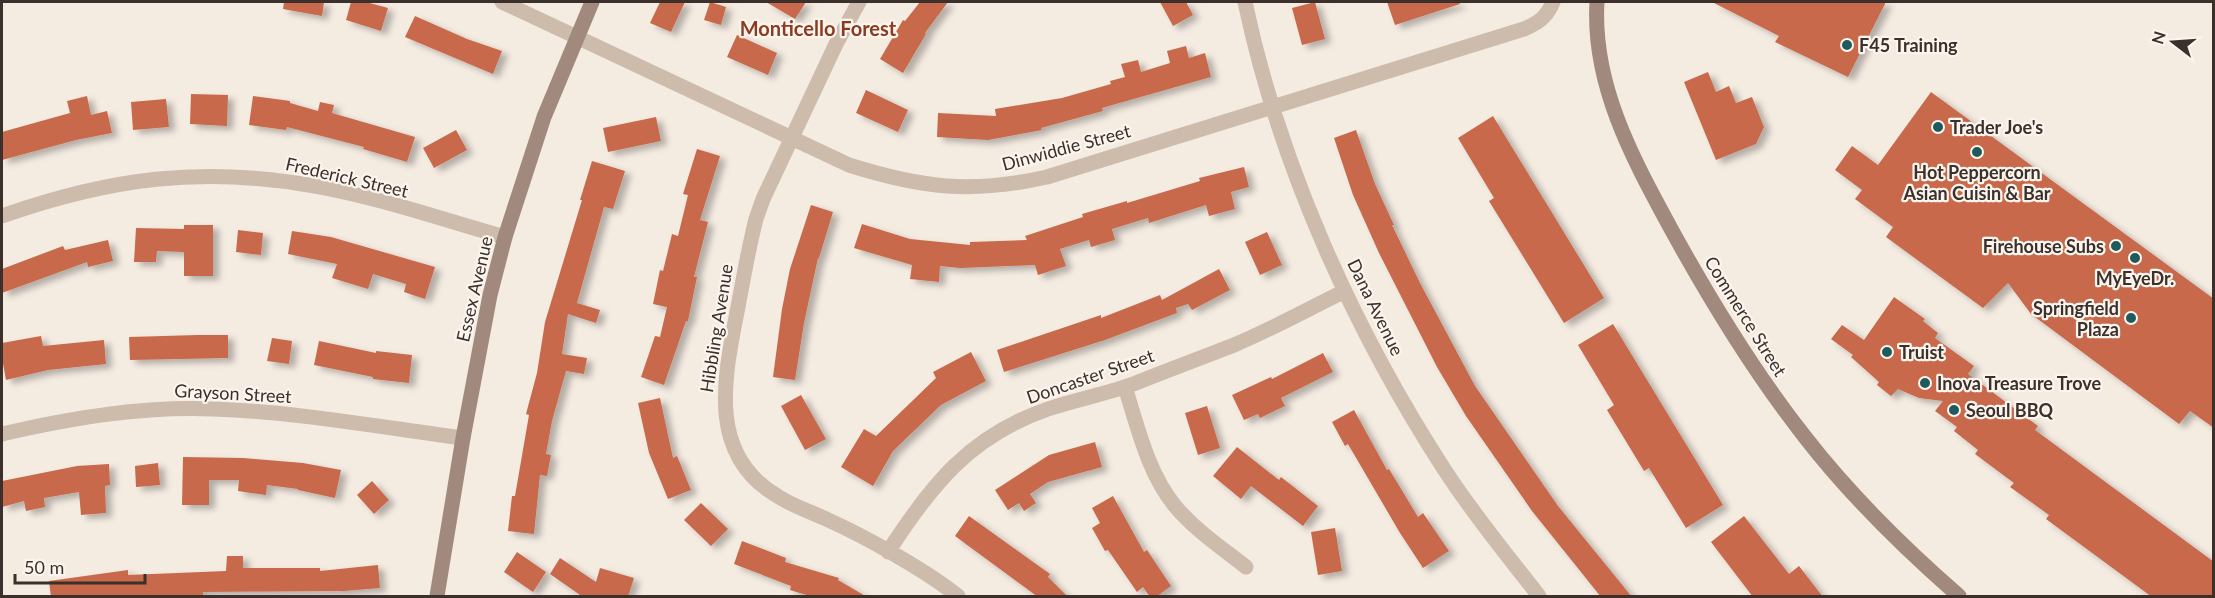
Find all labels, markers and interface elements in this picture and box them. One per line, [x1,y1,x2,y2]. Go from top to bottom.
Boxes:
north arrow [2143,12,2203,72]
district label: Monticello Forest [740,16,897,40]
text: N [2147,29,2169,46]
place label: F45 Training [1859,34,1958,56]
marker: F45 Training [1840,38,1854,52]
place label: Trader Joe's [1950,116,2043,138]
street label: Dinwiddie Street [999,119,1133,175]
marker: Trader Joe's [1931,120,1945,134]
marker: Hot Peppercorn Asian Cuisin & Bar [1970,145,1984,159]
street label: Frederick Street [283,152,411,202]
place label: Hot Peppercorn Asian Cuisin & Bar [1902,161,2051,204]
street label: Essex Avenue [451,234,497,344]
place label: Firehouse Subs [1983,235,2104,257]
marker: Firehouse Subs [2109,239,2123,253]
marker: MyEyeDr. [2128,251,2142,265]
street label: Commerce Street [1700,252,1792,381]
street label: Dana Avenue [1343,255,1409,359]
street label: Hibbling Avenue [695,262,737,394]
place label: MyEyeDr. [2096,267,2174,289]
place label: Springfield Plaza [2033,297,2119,340]
marker: Springfield Plaza [2124,311,2138,325]
place label: Truist [1899,341,1944,363]
street label: Doncaster Street [1023,344,1157,408]
marker: Truist [1880,345,1894,359]
place label: Inova Treasure Trove [1937,372,2101,394]
marker: Inova Treasure Trove [1918,376,1932,390]
street label: Grayson Street [174,379,293,407]
place label: Seoul BBQ [1966,399,2054,421]
marker: Seoul BBQ [1947,403,1961,417]
scale bar [15,547,146,585]
text: 50 m [24,556,64,578]

